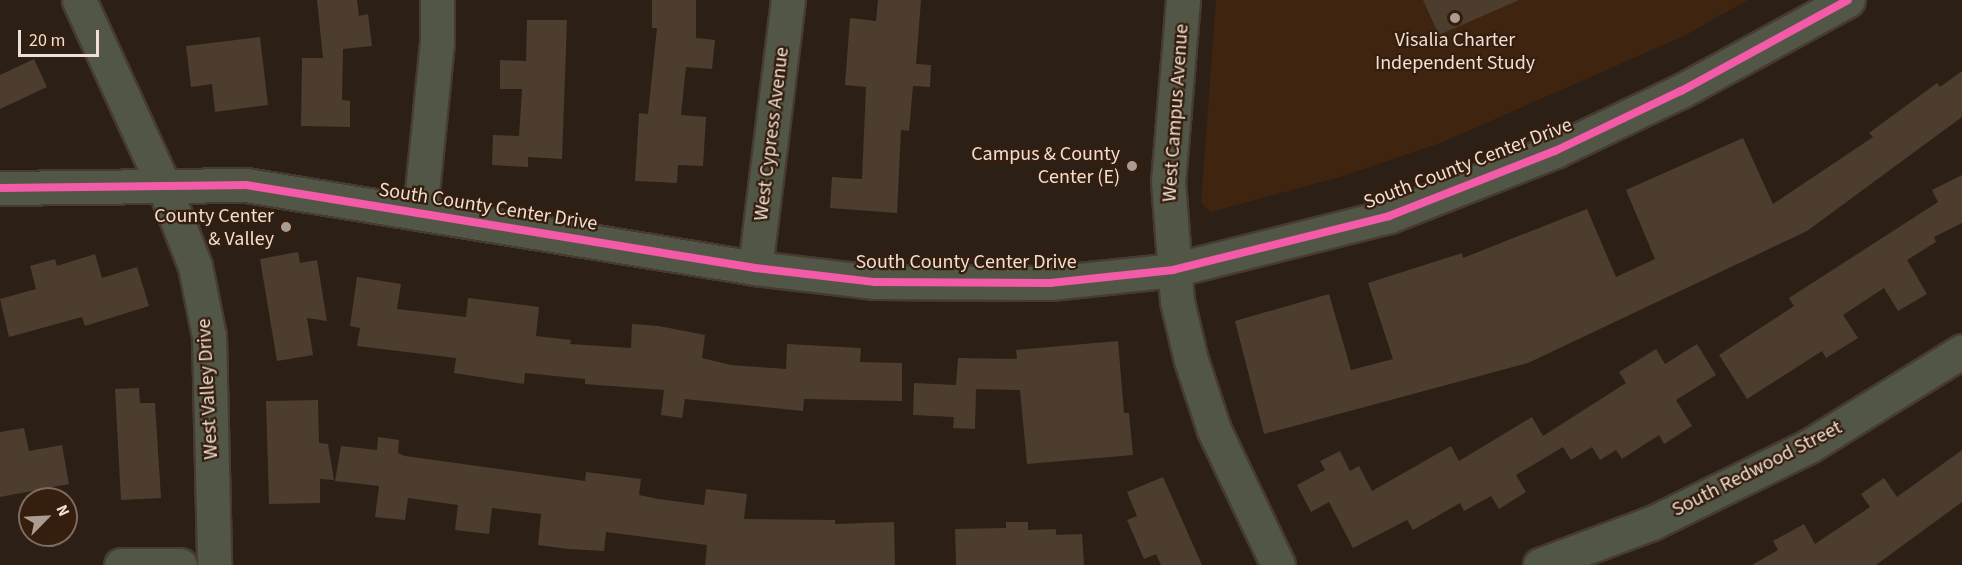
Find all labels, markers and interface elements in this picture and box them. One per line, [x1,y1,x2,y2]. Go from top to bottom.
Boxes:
marker: Visalia Charter Independent Study [1448,11,1462,25]
scale bar [21,18,102,56]
street label: West Campus Avenue [1158,23,1194,203]
text: 20 m [29,28,65,53]
place label: Visalia Charter Independent Study [1375,28,1535,75]
street label: West Cypress Avenue [749,46,795,222]
street label: South County Center Drive [1360,113,1576,215]
place label: Campus & County Center (E) [971,142,1120,189]
marker: Campus & County Center (E) [1125,159,1139,173]
street label: South County Center Drive [377,178,599,236]
place label: County Center & Valley [154,204,274,251]
marker: County Center & Valley [279,220,293,234]
street label: South County Center Drive [855,250,1077,274]
street label: West Valley Drive [192,318,224,460]
street label: South Redwood Street [1668,416,1846,522]
north arrow [18,487,78,547]
text: N [50,501,75,520]

